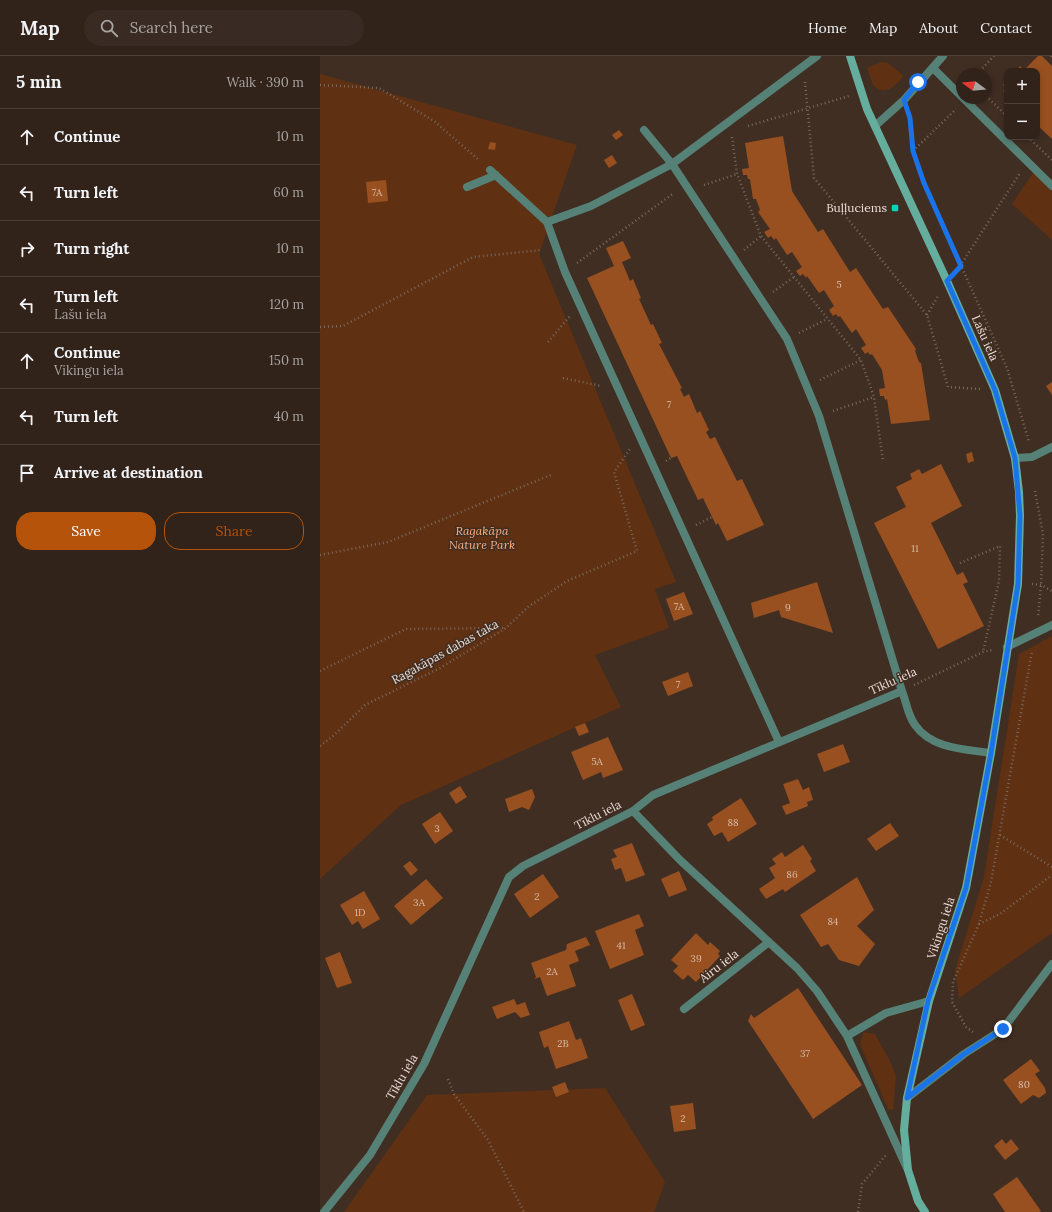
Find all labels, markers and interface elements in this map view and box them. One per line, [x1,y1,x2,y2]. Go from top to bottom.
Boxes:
search box [84,10,364,46]
text: Map [20,16,60,40]
icon: search [98,17,120,39]
text: Search here [130,18,213,37]
text: Home [808,19,847,37]
text: Map [869,19,897,37]
text: About [919,19,958,37]
text: Contact [980,19,1032,37]
north arrow [956,68,992,104]
map controls [1004,68,1040,140]
button: + [1004,68,1040,104]
text: 5 min [16,71,62,93]
route start [909,73,927,91]
text: Walk · 390 m [226,74,304,91]
button: − [1004,104,1040,140]
icon: ahead [16,126,38,148]
text: Continue [54,127,120,146]
text: 10 m [276,128,304,145]
icon: left [16,182,38,204]
text: Turn left [54,183,118,202]
text: 60 m [273,184,304,201]
house number: 7A [372,186,383,199]
place label: Buļļuciems [826,200,887,216]
marker: Buļļuciems [890,203,900,213]
icon: right [16,238,38,260]
text: Turn right [54,239,130,258]
text: 10 m [276,240,304,257]
house number: 5 [836,278,842,291]
text: Turn left [54,287,118,306]
icon: left [16,294,38,316]
text: 120 m [269,296,304,313]
text: Lašu iela [54,306,107,323]
street label: Lašu iela [969,313,1002,363]
text: Continue [54,343,120,362]
icon: ahead [16,350,38,372]
text: 150 m [269,352,304,369]
text: Vikingu iela [54,362,124,379]
house number: 7 [667,398,672,411]
icon: left [16,406,38,428]
text: Turn left [54,407,118,426]
text: 40 m [274,408,304,425]
icon: arrive [16,462,38,484]
text: Arrive at destination [54,463,203,482]
button: Save [16,512,156,550]
button: Share [164,512,304,550]
park label: Ragakāpa Nature Park [449,523,515,552]
house number: 11 [911,542,919,555]
house number: 7A [674,600,685,613]
house number: 9 [785,601,791,614]
street label: Ragakāpas dabas taka [389,616,501,687]
street label: Tīklu iela [867,663,919,698]
house number: 7 [676,678,681,691]
house number: 5A [591,755,604,768]
street label: Tīklu iela [572,796,624,833]
house number: 88 [727,816,739,829]
house number: 3 [434,822,440,835]
house number: 86 [786,868,798,881]
house number: 2 [534,890,540,903]
street label: Vikingu iela [923,895,958,962]
house number: 3A [413,896,426,909]
house number: 1D [354,906,366,919]
house number: 84 [827,915,839,928]
house number: 41 [616,939,626,952]
street label: Airu iela [695,946,741,986]
house number: 39 [690,952,702,965]
house number: 2A [546,965,559,978]
route end [994,1020,1012,1038]
house number: 2B [557,1037,569,1050]
house number: 37 [800,1047,810,1060]
street label: Tīklu iela [382,1051,421,1102]
house number: 80 [1018,1078,1030,1091]
house number: 2 [680,1112,686,1125]

